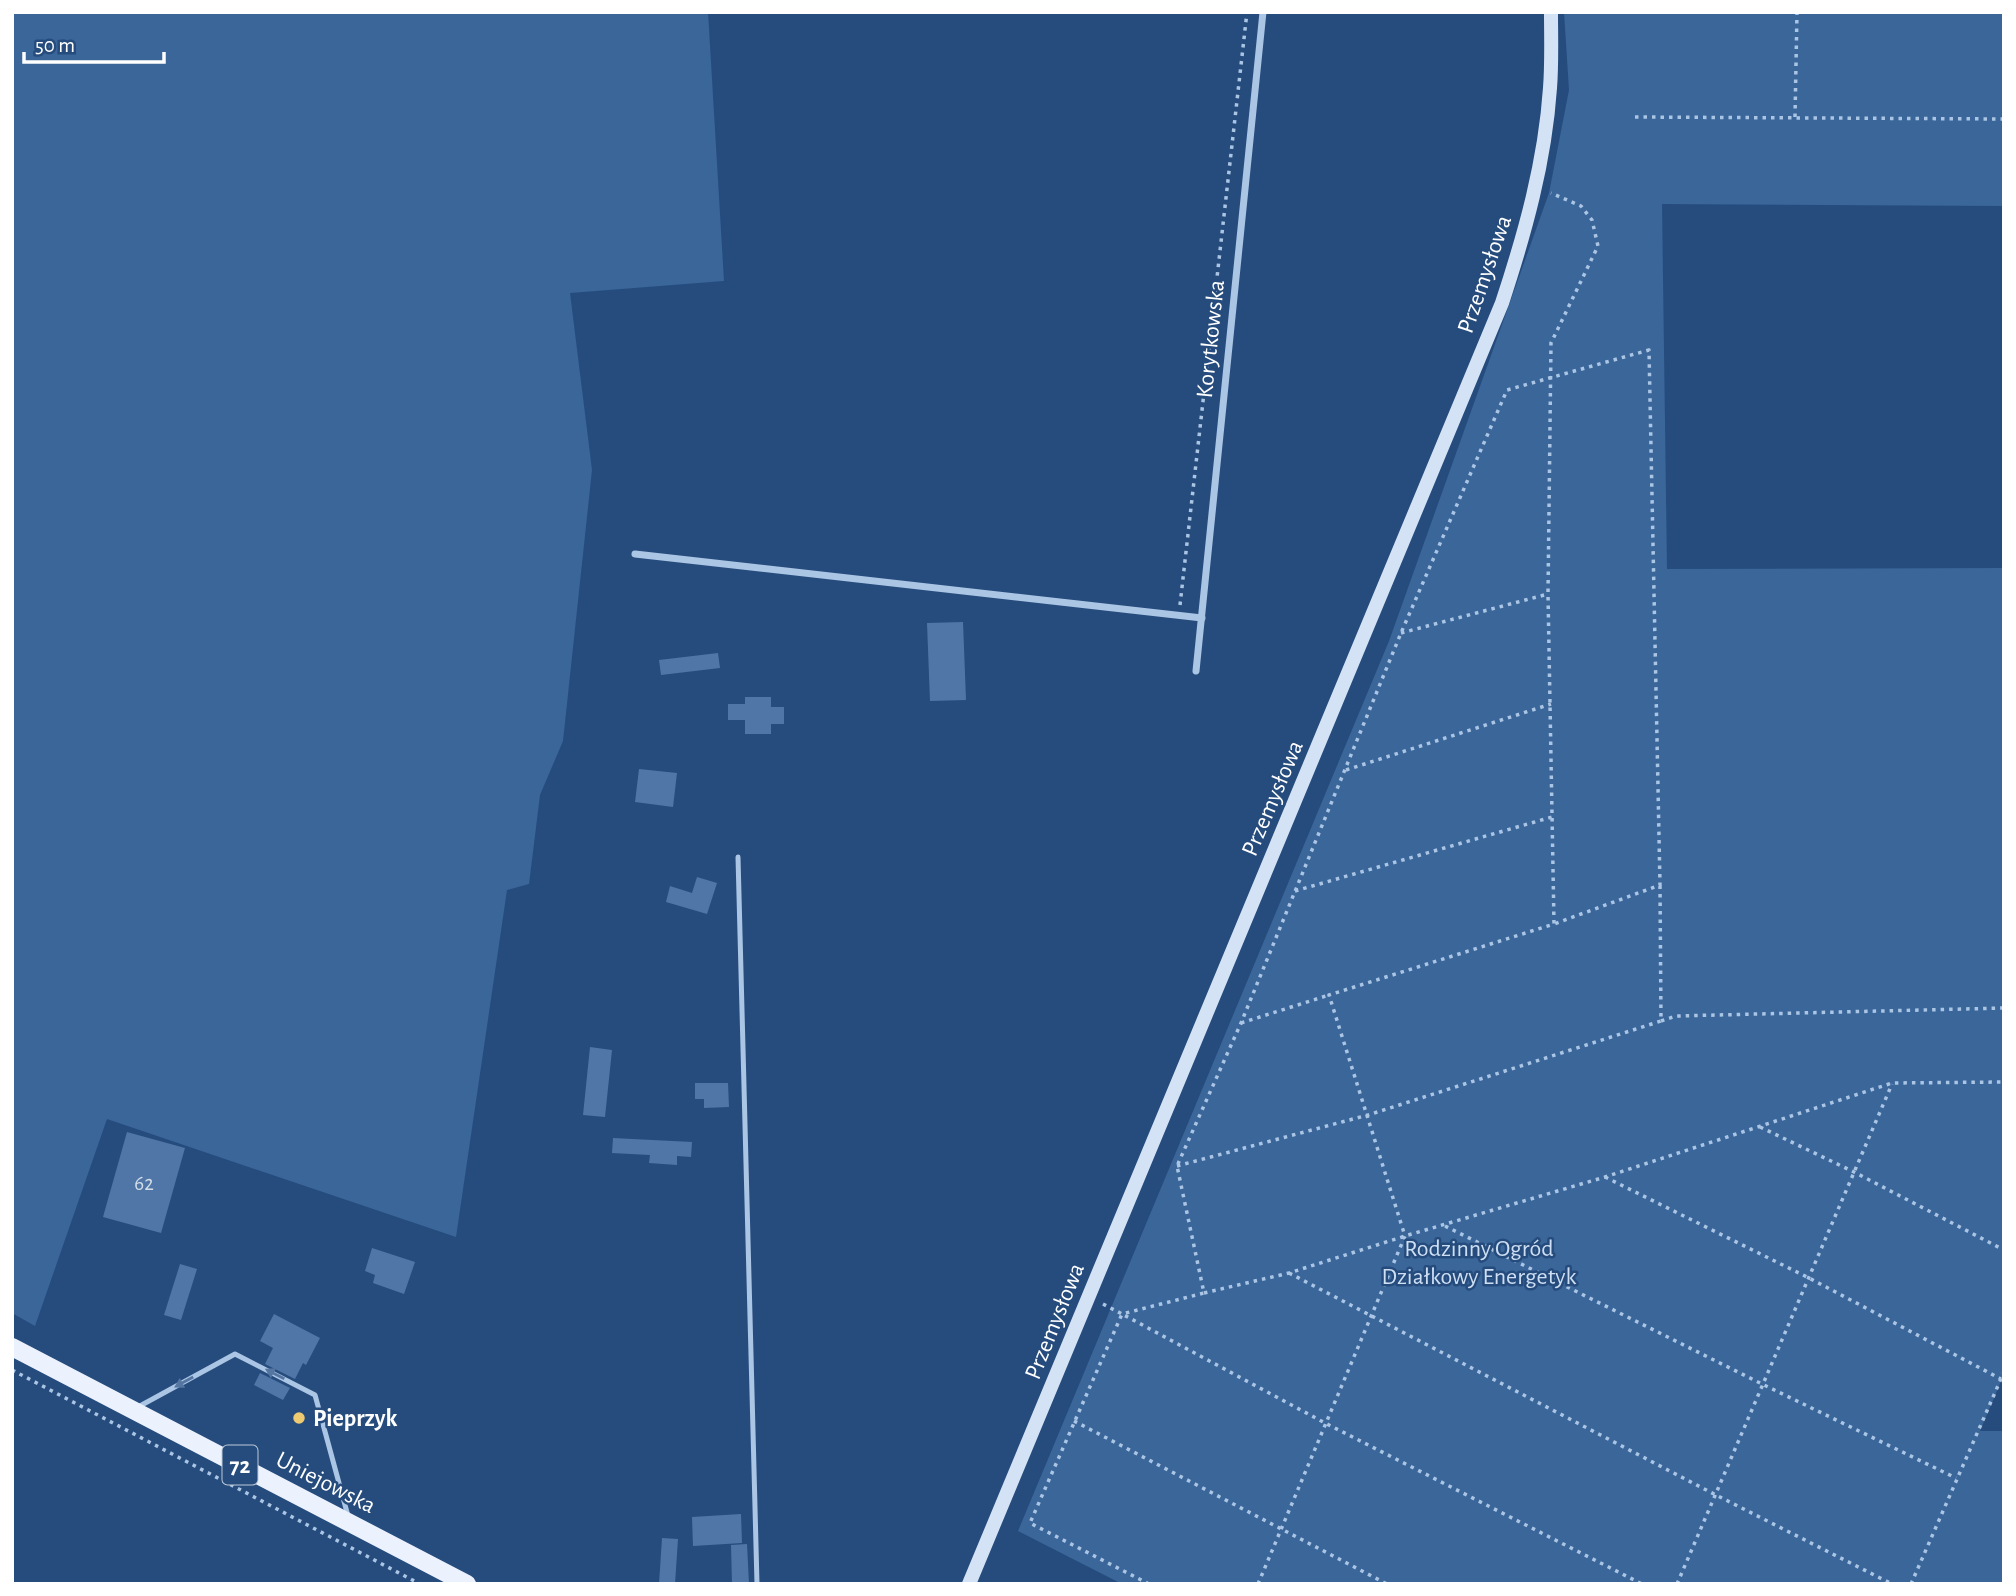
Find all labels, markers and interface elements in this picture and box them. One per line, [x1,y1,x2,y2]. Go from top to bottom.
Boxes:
scale bar [24,21,164,65]
text: 50 m [35,35,75,56]
street label: Przemysłowa [1454,212,1516,336]
street label: Korytkowska [1193,279,1229,399]
street label: Przemysłowa [1238,737,1308,860]
house number: 62 [134,1173,154,1194]
park label: Rodzinny Ogród Działkowy Energetyk [1381,1237,1577,1289]
street label: Przemysłowa [1021,1260,1089,1383]
one-way arrow [265,1369,285,1380]
one-way arrow [174,1376,194,1388]
place label: Pieprzyk [313,1407,397,1431]
marker: Pieprzyk [291,1410,307,1426]
road number: 72 [222,1446,258,1484]
street label: Uniejowska [272,1448,379,1518]

